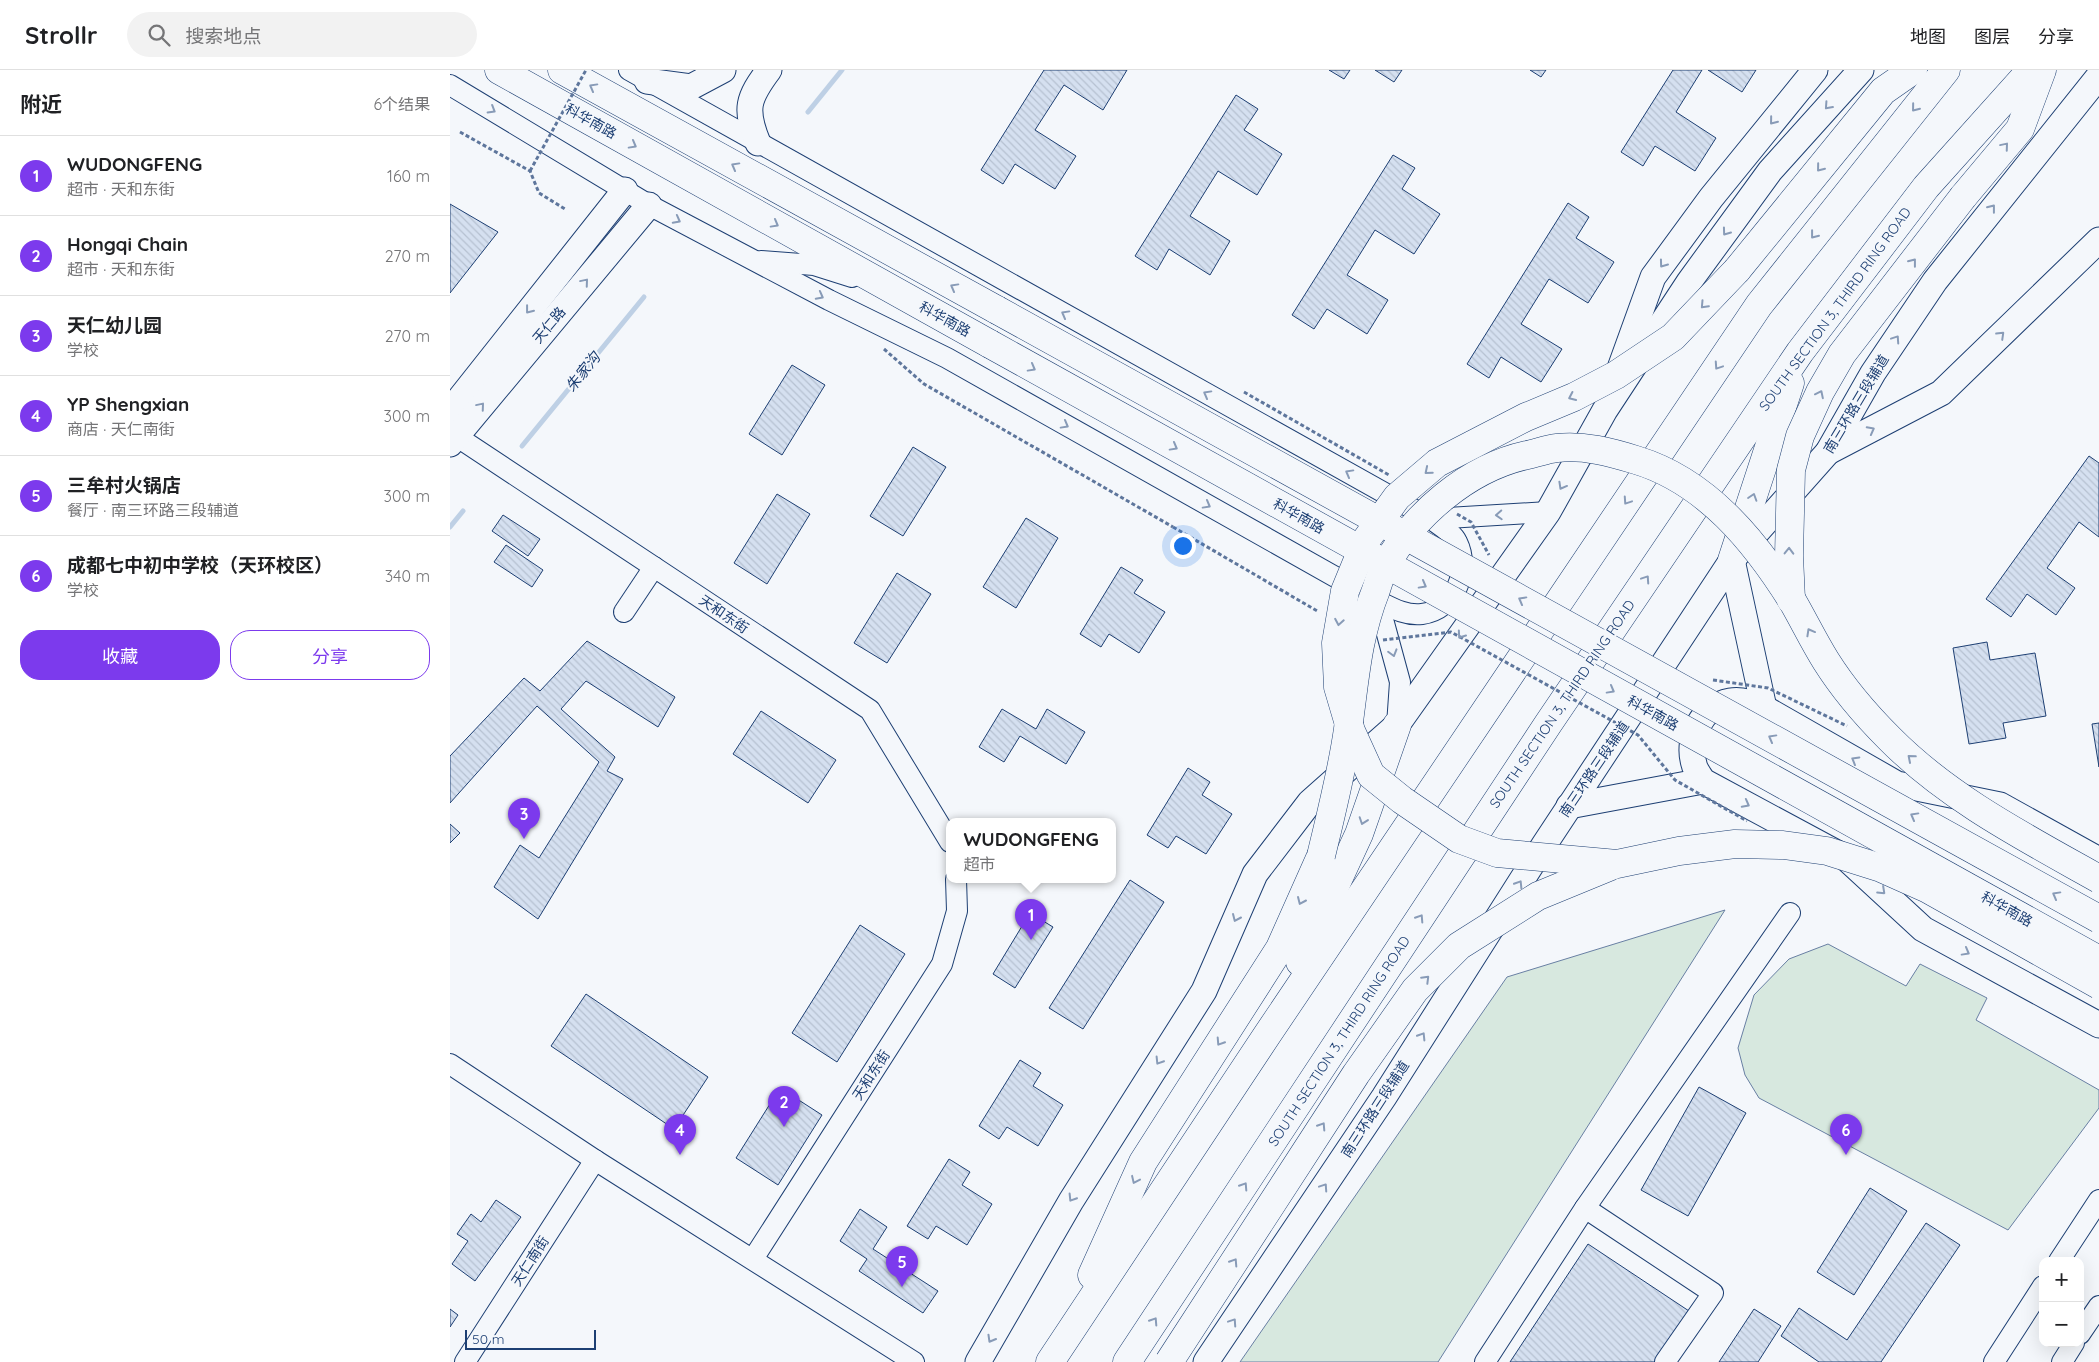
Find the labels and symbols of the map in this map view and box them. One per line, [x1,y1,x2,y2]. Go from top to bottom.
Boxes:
one-way arrow [590,84,599,94]
street label: 科华南路 [562,100,620,142]
one-way arrow [1825,101,1834,110]
one-way arrow [1912,102,1920,111]
one-way arrow [486,104,495,114]
one-way arrow [1769,116,1778,125]
one-way arrow [628,139,637,149]
one-way arrow [2000,143,2009,152]
one-way arrow [732,163,741,173]
one-way arrow [1816,163,1825,172]
street label: SOUTH SECTION 3, THIRD RING ROAD [1755,204,1915,414]
one-way arrow [1986,205,1994,214]
one-way arrow [671,214,680,224]
one-way arrow [770,218,779,228]
one-way arrow [1723,226,1731,235]
one-way arrow [1811,229,1820,239]
one-way arrow [1660,258,1669,268]
one-way arrow [1907,258,1916,268]
one-way arrow [580,278,589,287]
one-way arrow [951,283,960,293]
one-way arrow [815,290,824,300]
street label: 科华南路 [916,298,974,340]
one-way arrow [1701,299,1710,308]
street label: 天仁路 [529,303,569,347]
one-way arrow [527,304,535,313]
one-way arrow [1062,310,1071,320]
one-way arrow [1996,332,2005,341]
one-way arrow [1890,335,1899,345]
water label: 朱家沟 [561,347,605,395]
street label: 南三环路三段辅道 [1819,351,1893,457]
one-way arrow [1715,360,1724,370]
one-way arrow [1027,362,1036,372]
one-way arrow [1203,390,1212,400]
one-way arrow [1814,390,1824,399]
one-way arrow [1568,391,1577,402]
one-way arrow [476,403,485,412]
one-way arrow [1060,419,1069,429]
one-way arrow [1866,426,1875,436]
one-way arrow [1169,441,1178,451]
one-way arrow [1424,466,1433,475]
one-way arrow [1345,469,1354,479]
one-way arrow [1559,481,1569,490]
one-way arrow [1747,493,1757,502]
street label: 科华南路 [1270,495,1328,537]
one-way arrow [1624,495,1633,504]
one-way arrow [1201,498,1210,508]
one-way arrow [1495,509,1503,520]
your location [1170,533,1196,559]
one-way arrow [1784,547,1795,555]
one-way arrow [1640,576,1649,585]
one-way arrow [1418,579,1427,589]
street label: 天和东街 [696,591,752,637]
street label: SOUTH SECTION 3, THIRD RING ROAD [1485,596,1639,812]
one-way arrow [1519,597,1528,607]
one-way arrow [1335,618,1345,627]
one-way arrow [1458,629,1467,639]
one-way arrow [1806,629,1816,638]
one-way arrow [1387,648,1397,656]
one-way arrow [1606,683,1615,693]
street label: 科华南路 [1624,692,1682,734]
street label: 南三环路三段辅道 [1555,718,1633,820]
one-way arrow [1768,734,1777,744]
one-way arrow [1908,754,1917,763]
one-way arrow [1851,756,1860,766]
pin: 3 [508,798,540,839]
one-way arrow [1740,798,1749,808]
one-way arrow [1910,813,1919,823]
one-way arrow [1359,816,1369,825]
one-way arrow [1512,880,1522,889]
one-way arrow [1876,885,1885,894]
street label: 科华南路 [1978,888,2036,930]
one-way arrow [2053,891,2062,901]
one-way arrow [1297,896,1307,905]
pin: 1 [1015,899,1047,940]
one-way arrow [1231,913,1242,922]
one-way arrow [1413,915,1423,924]
street label: SOUTH SECTION 3, THIRD RING ROAD [1264,932,1414,1150]
one-way arrow [1961,946,1970,956]
one-way arrow [1420,976,1429,985]
one-way arrow [1416,1032,1426,1041]
one-way arrow [1217,1036,1227,1045]
street label: 天和东街 [848,1047,894,1103]
one-way arrow [1156,1056,1166,1065]
street label: 南三环路三段辅道 [1337,1057,1413,1161]
pin: 2 [768,1086,800,1127]
pin: 4 [664,1114,696,1155]
pin: 6 [1830,1114,1862,1155]
one-way arrow [1316,1122,1325,1132]
one-way arrow [1131,1175,1141,1184]
one-way arrow [1237,1182,1247,1191]
one-way arrow [1318,1183,1327,1192]
one-way arrow [1069,1193,1079,1202]
street label: 天仁南街 [507,1233,553,1289]
pin: 5 [886,1246,918,1287]
one-way arrow [1227,1259,1237,1268]
one-way arrow [1148,1318,1157,1327]
one-way arrow [1227,1318,1236,1327]
scale bar [465,1327,596,1350]
one-way arrow [988,1334,998,1343]

